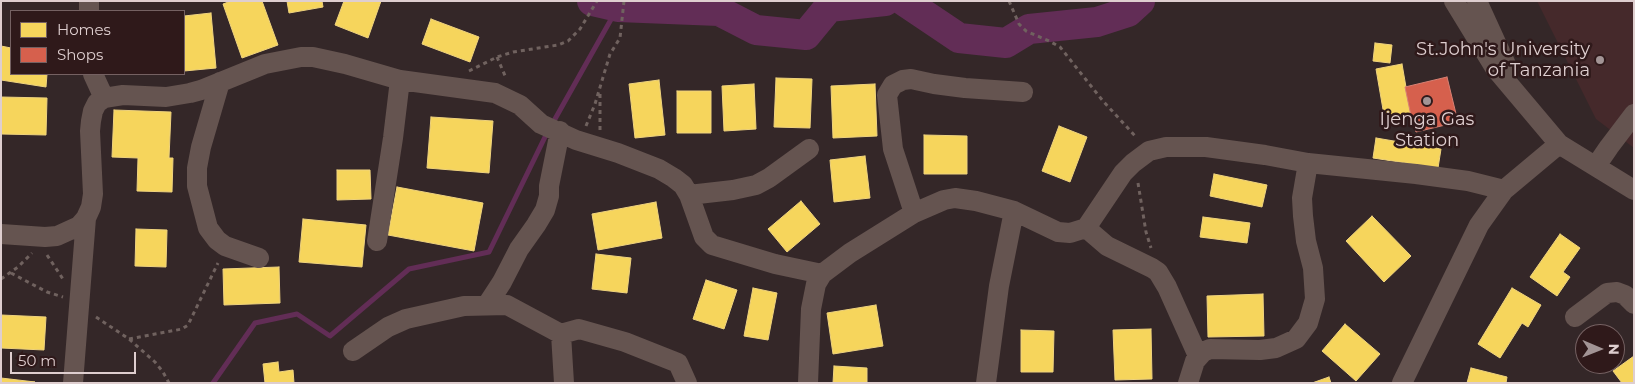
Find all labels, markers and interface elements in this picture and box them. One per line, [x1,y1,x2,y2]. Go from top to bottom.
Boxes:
legend [10,10,185,75]
text: Homes [57,20,111,39]
place label: St.John's University of Tanzania [1416,39,1590,82]
text: Shops [57,45,103,64]
marker: St.John's University of Tanzania [1594,54,1606,66]
marker: Ijenga Gas Station [1421,95,1433,107]
place label: Ijenga Gas Station [1380,109,1474,152]
north arrow [1575,324,1625,374]
scale bar [12,342,139,374]
text: N [1605,343,1623,355]
text: 50 m [18,351,56,370]

